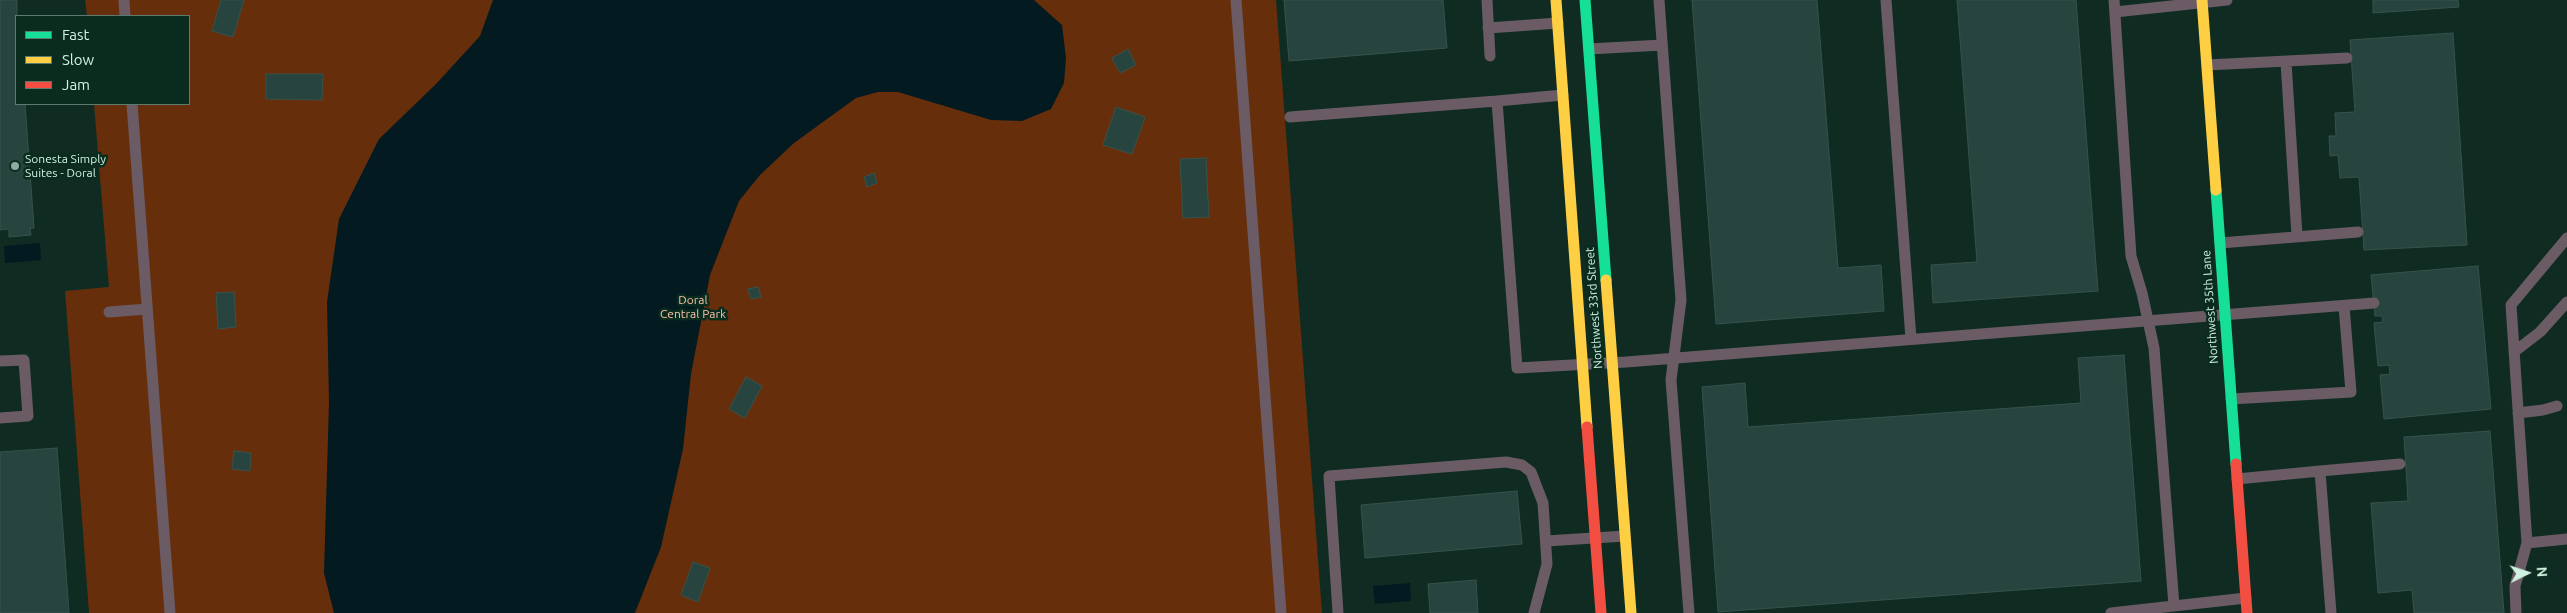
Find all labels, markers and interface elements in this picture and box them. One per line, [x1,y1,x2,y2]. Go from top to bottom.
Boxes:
legend [15,15,190,105]
text: Fast [62,26,89,43]
text: Slow [62,51,94,68]
text: Jam [62,76,90,93]
place label: Sonesta Simply Suites - Doral [25,152,106,180]
marker: Sonesta Simply Suites - Doral [9,160,21,172]
street label: Northwest 33rd Street [1583,247,1605,369]
street label: Northwest 35th Lane [2199,250,2221,364]
park label: Doral Central Park [660,293,726,321]
north arrow [2502,548,2552,598]
text: N [2534,566,2550,578]

